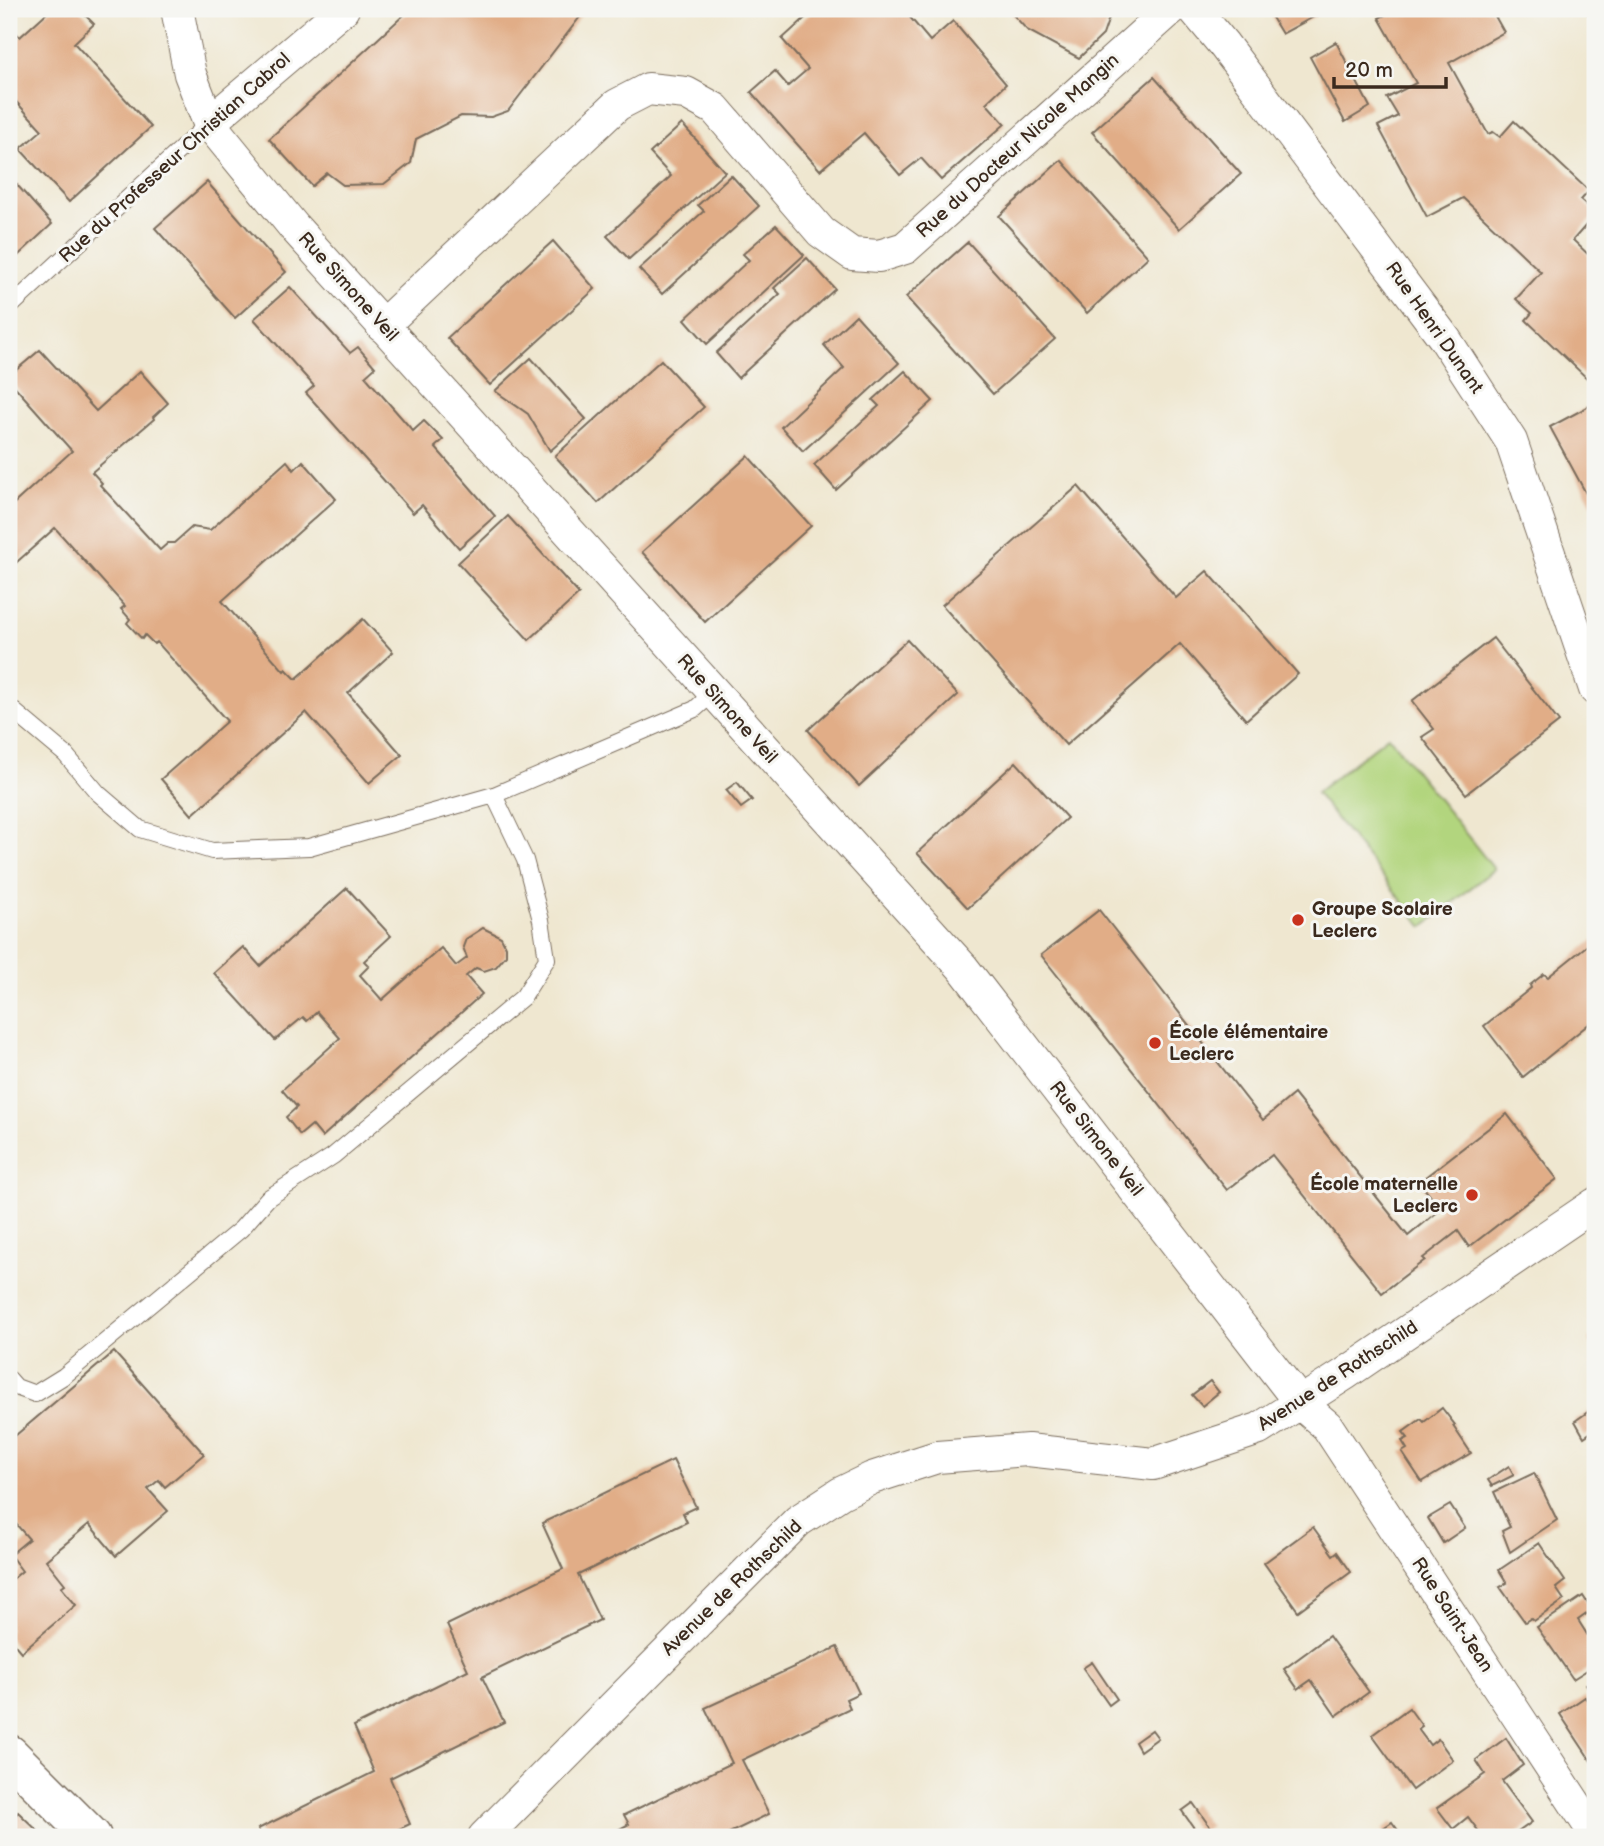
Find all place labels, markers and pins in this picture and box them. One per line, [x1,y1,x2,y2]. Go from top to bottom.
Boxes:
place label: Groupe Scolaire Leclerc [1312,898,1453,943]
marker: Groupe Scolaire Leclerc [1290,912,1306,928]
place label: École élémentaire Leclerc [1169,1020,1328,1066]
marker: École élémentaire Leclerc [1147,1035,1163,1051]
place label: École maternelle Leclerc [1310,1172,1458,1218]
marker: École maternelle Leclerc [1464,1187,1480,1203]

